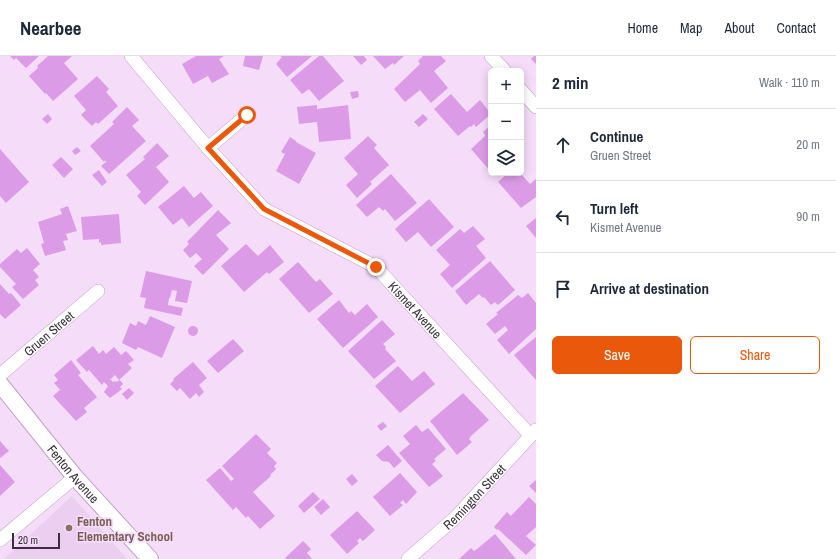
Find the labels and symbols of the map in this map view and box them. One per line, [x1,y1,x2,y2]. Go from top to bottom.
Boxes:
route start [238,106,256,124]
route end [367,258,385,276]
street label: Kismet Avenue [385,278,446,342]
street label: Gruen Street [20,307,77,360]
street label: Fenton Avenue [44,441,103,506]
street label: Remington Street [439,460,509,533]
place label: Fenton Elementary School [77,513,173,545]
marker: Fenton Elementary School [64,523,74,533]
scale bar [12,531,60,550]

